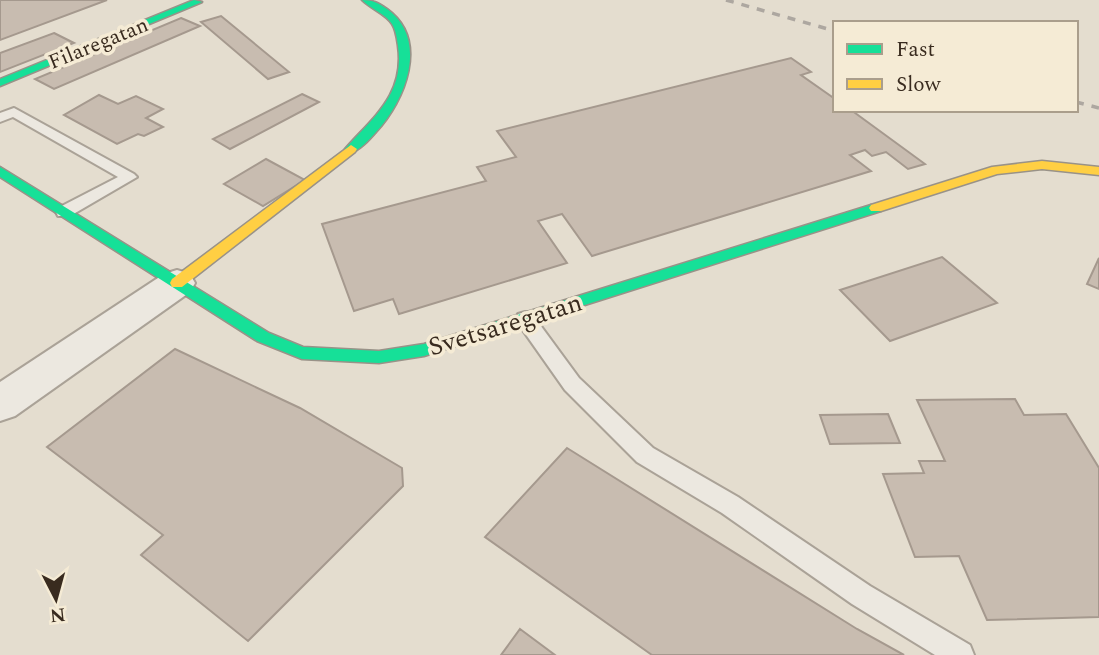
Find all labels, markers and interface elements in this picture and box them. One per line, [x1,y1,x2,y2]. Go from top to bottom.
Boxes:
street label: Filaregatan [43,9,153,79]
legend [833,21,1078,112]
text: Fast [896,34,935,66]
text: Slow [896,69,942,101]
street label: Svetsaregatan [423,283,587,367]
north arrow [21,564,91,634]
text: N [48,599,67,630]

